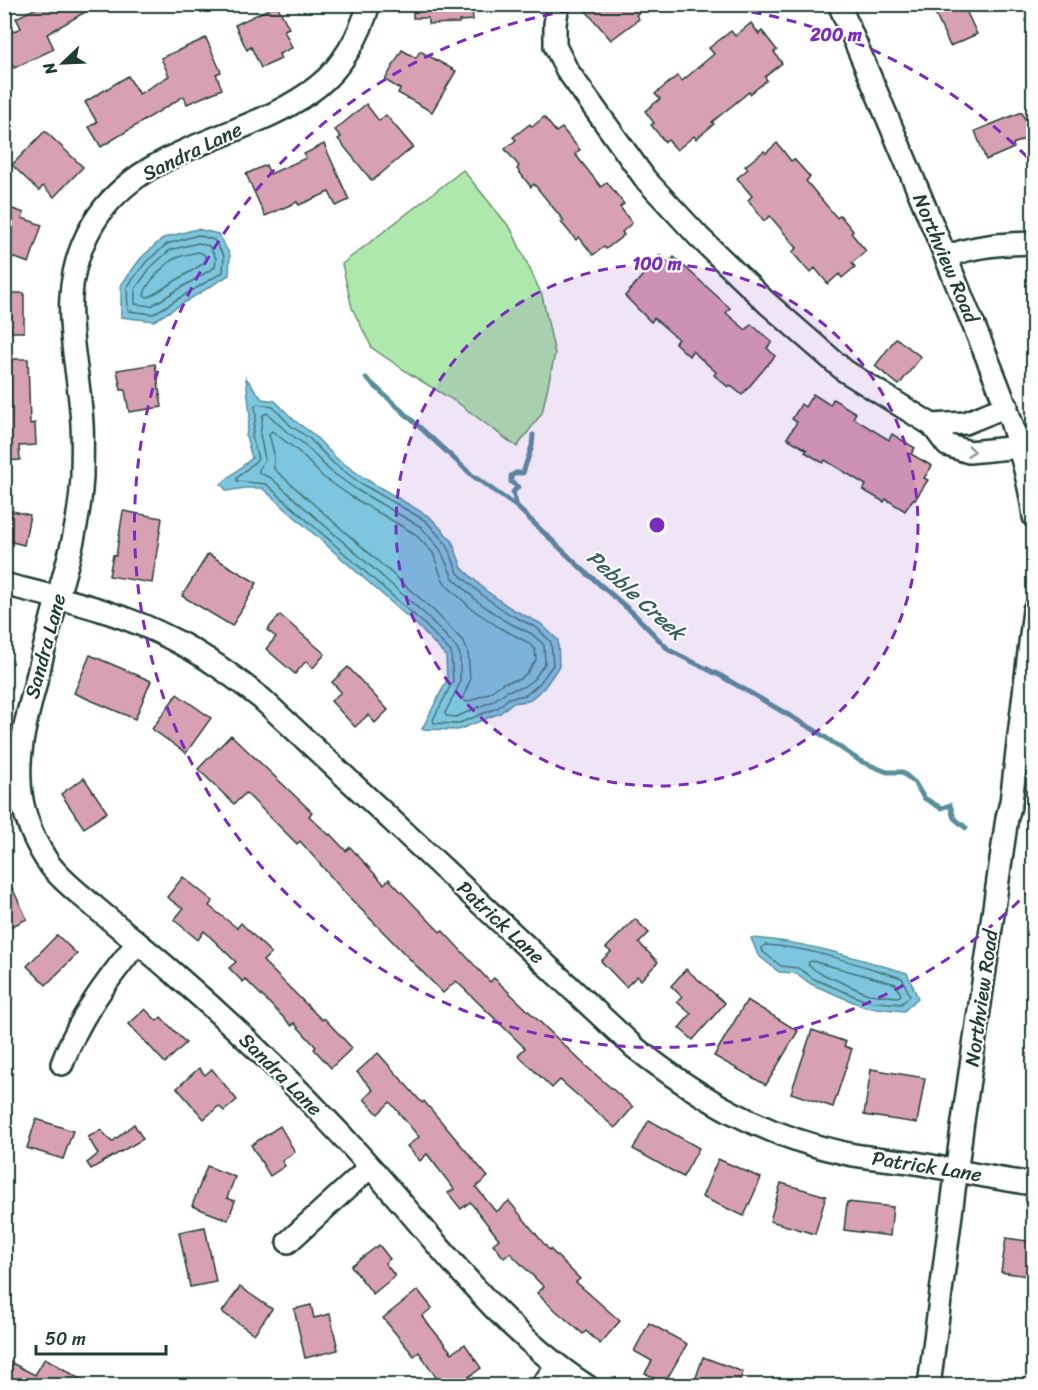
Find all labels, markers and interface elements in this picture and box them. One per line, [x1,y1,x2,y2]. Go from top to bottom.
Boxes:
text: 200 m [809,19,862,51]
north arrow [33,33,93,93]
text: N [34,57,66,80]
street label: Sandra Lane [136,112,248,191]
street label: Northview Road [903,188,989,330]
text: 100 m [633,248,682,280]
one-way arrow [966,444,975,456]
centre of rings [647,515,667,535]
water label: Pebble Creek [578,540,696,652]
street label: Sandra Lane [15,590,76,703]
street label: Patrick Lane [448,872,553,973]
street label: Northview Road [955,926,1009,1069]
street label: Sandra Lane [230,1024,331,1125]
street label: Patrick Lane [869,1141,984,1192]
scale bar [36,1318,166,1356]
text: 50 m [45,1323,86,1355]

